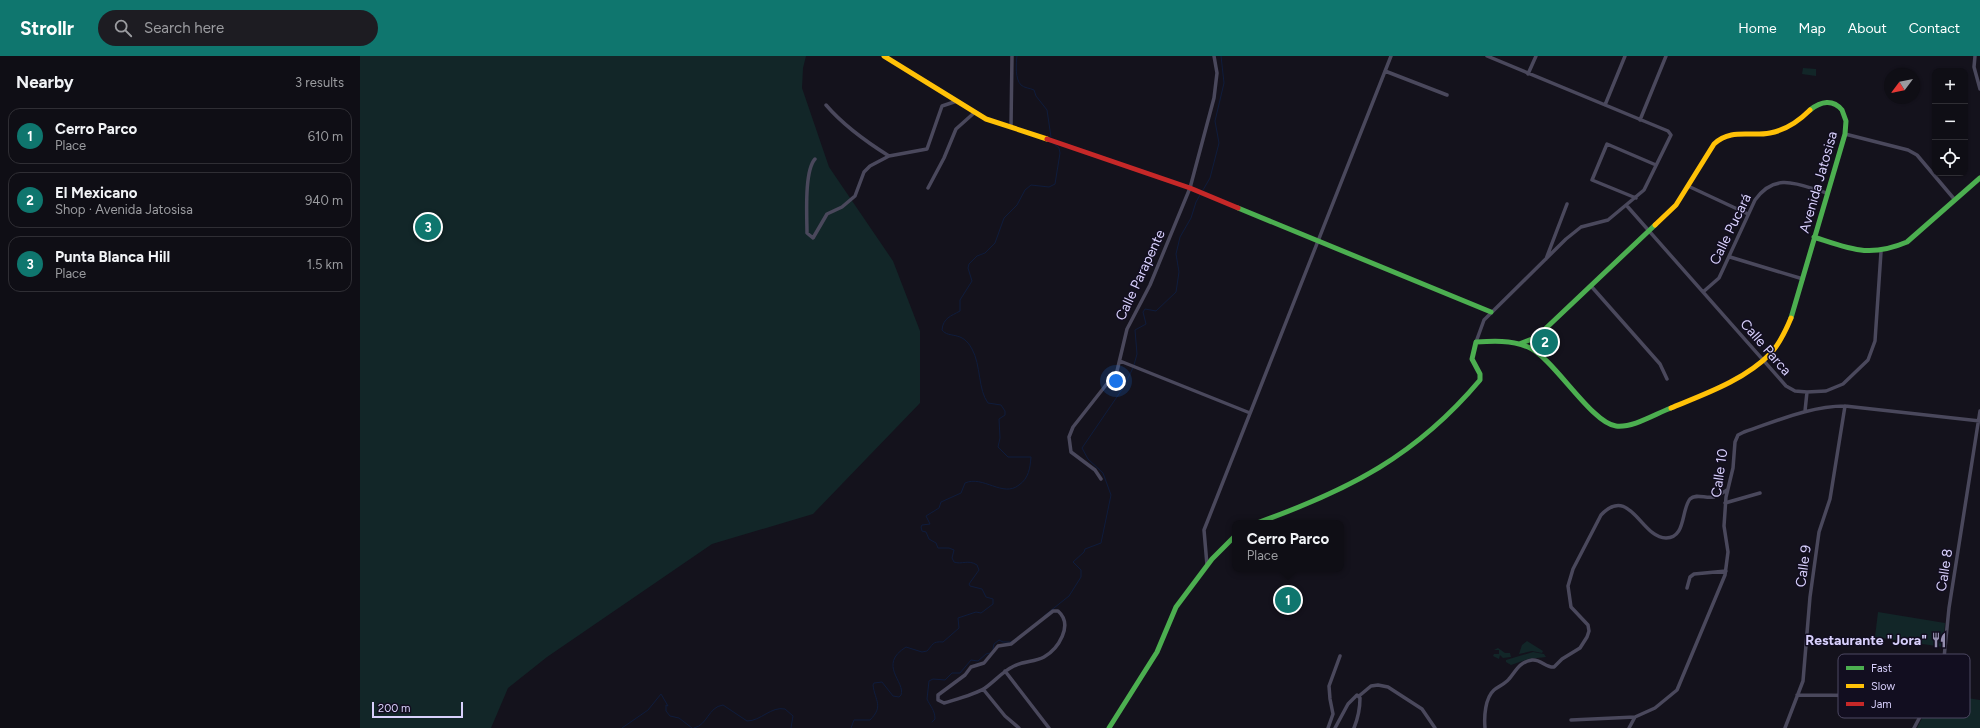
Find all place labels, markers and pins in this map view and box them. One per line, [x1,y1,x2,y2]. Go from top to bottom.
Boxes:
pin: 3 [415,212,441,242]
pin: 2 [1532,327,1558,357]
pin: 1 [1275,585,1301,615]
restaurant icon: Restaurante "Jora" [1930,631,1948,649]
place label: Restaurante "Jora" [1805,632,1927,649]

